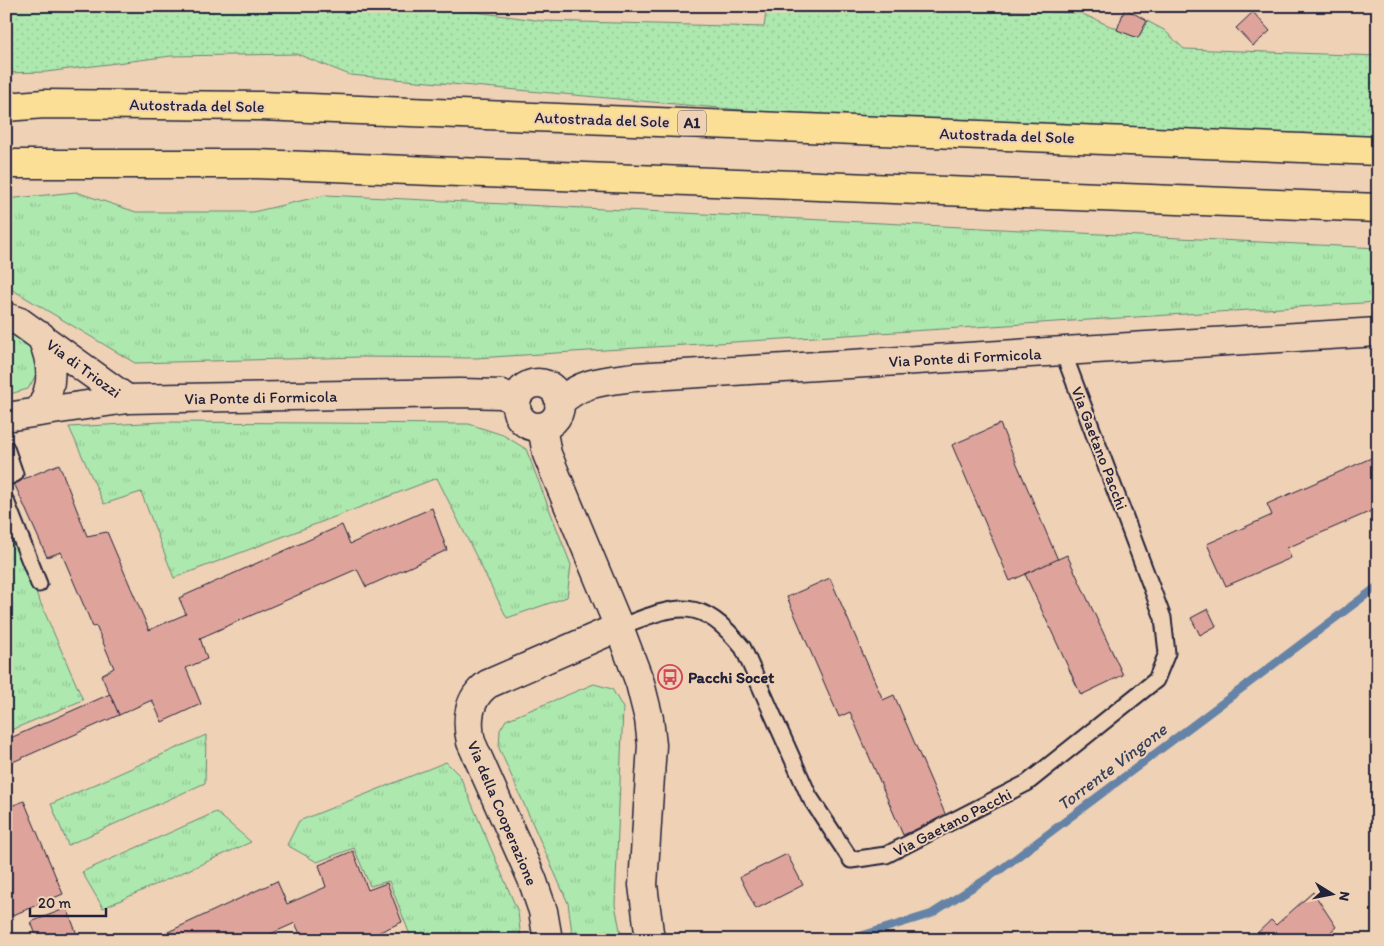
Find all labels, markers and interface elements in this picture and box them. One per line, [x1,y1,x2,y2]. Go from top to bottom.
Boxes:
street label: Autostrada del Sole [129,95,265,116]
street label: Autostrada del Sole [534,108,670,131]
road number: A1 [678,110,706,136]
street label: Autostrada del Sole [939,124,1075,147]
street label: Via di Triozzi [43,335,125,402]
street label: Via Ponte di Formicola [888,344,1043,371]
street label: Via Gaetano Pacchi [1067,384,1132,512]
street label: Via Ponte di Formicola [184,387,338,408]
bus stop icon: Pacchi Socet [657,664,683,690]
place label: Pacchi Socet [688,668,774,687]
water label: Torrente Vingone [1053,718,1172,815]
street label: Via della Cooperazione [463,738,542,888]
street label: Via Gaetano Pacchi [890,784,1015,861]
north arrow [1306,868,1356,918]
scale bar [30,886,106,918]
text: N [1335,890,1354,902]
text: 20 m [38,894,72,912]

